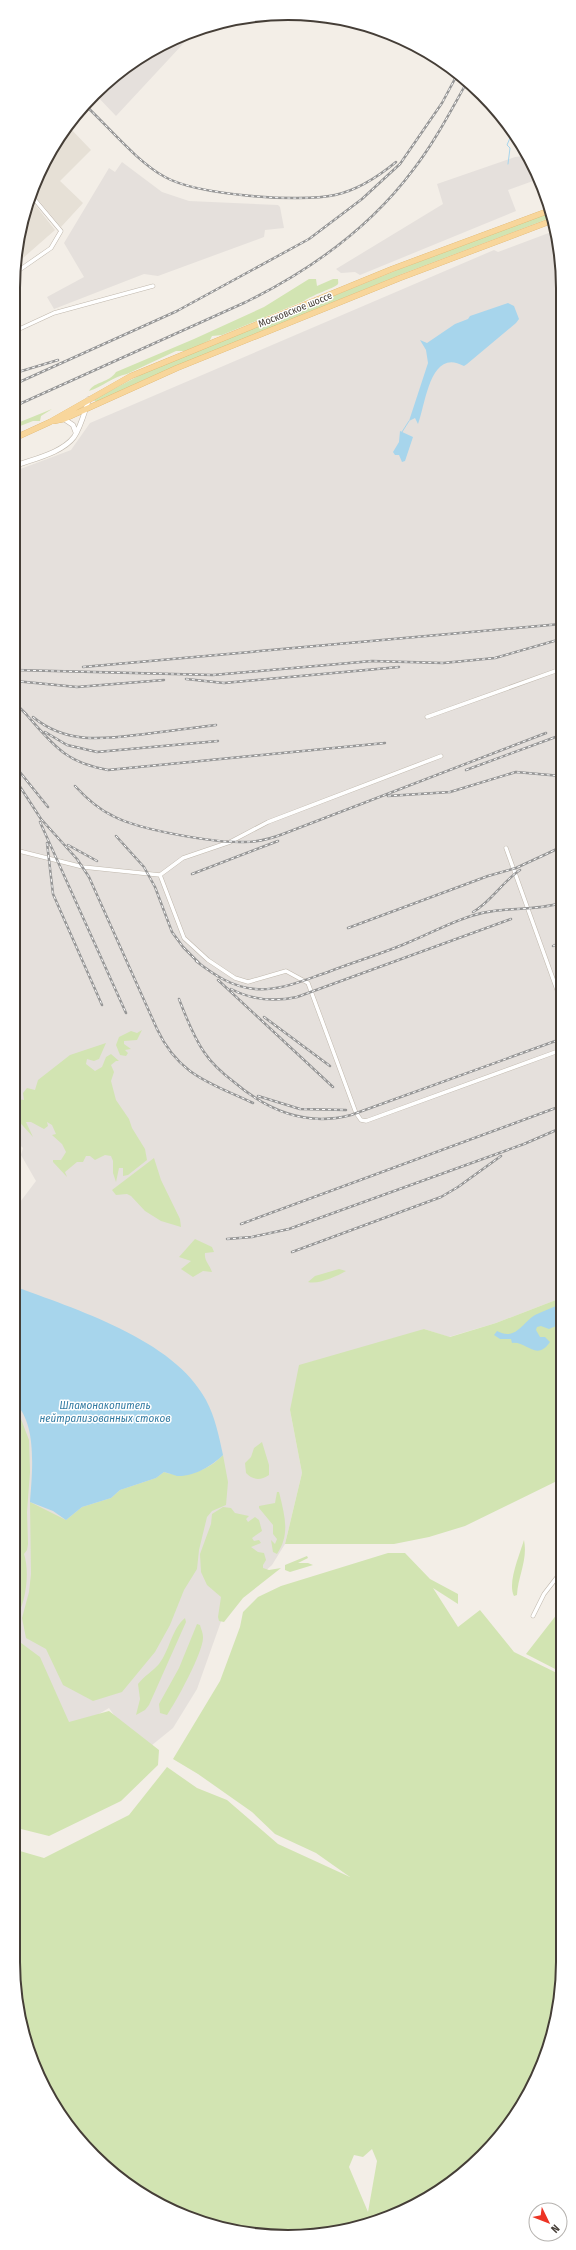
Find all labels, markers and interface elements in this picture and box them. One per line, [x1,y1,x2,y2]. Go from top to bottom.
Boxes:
street label: Московское шоссе [257,290,334,330]
water label: Шламонакопитель нейтрализованных стоков [40,1399,171,1425]
north arrow [528,2202,568,2242]
text: N [548,2222,562,2235]

